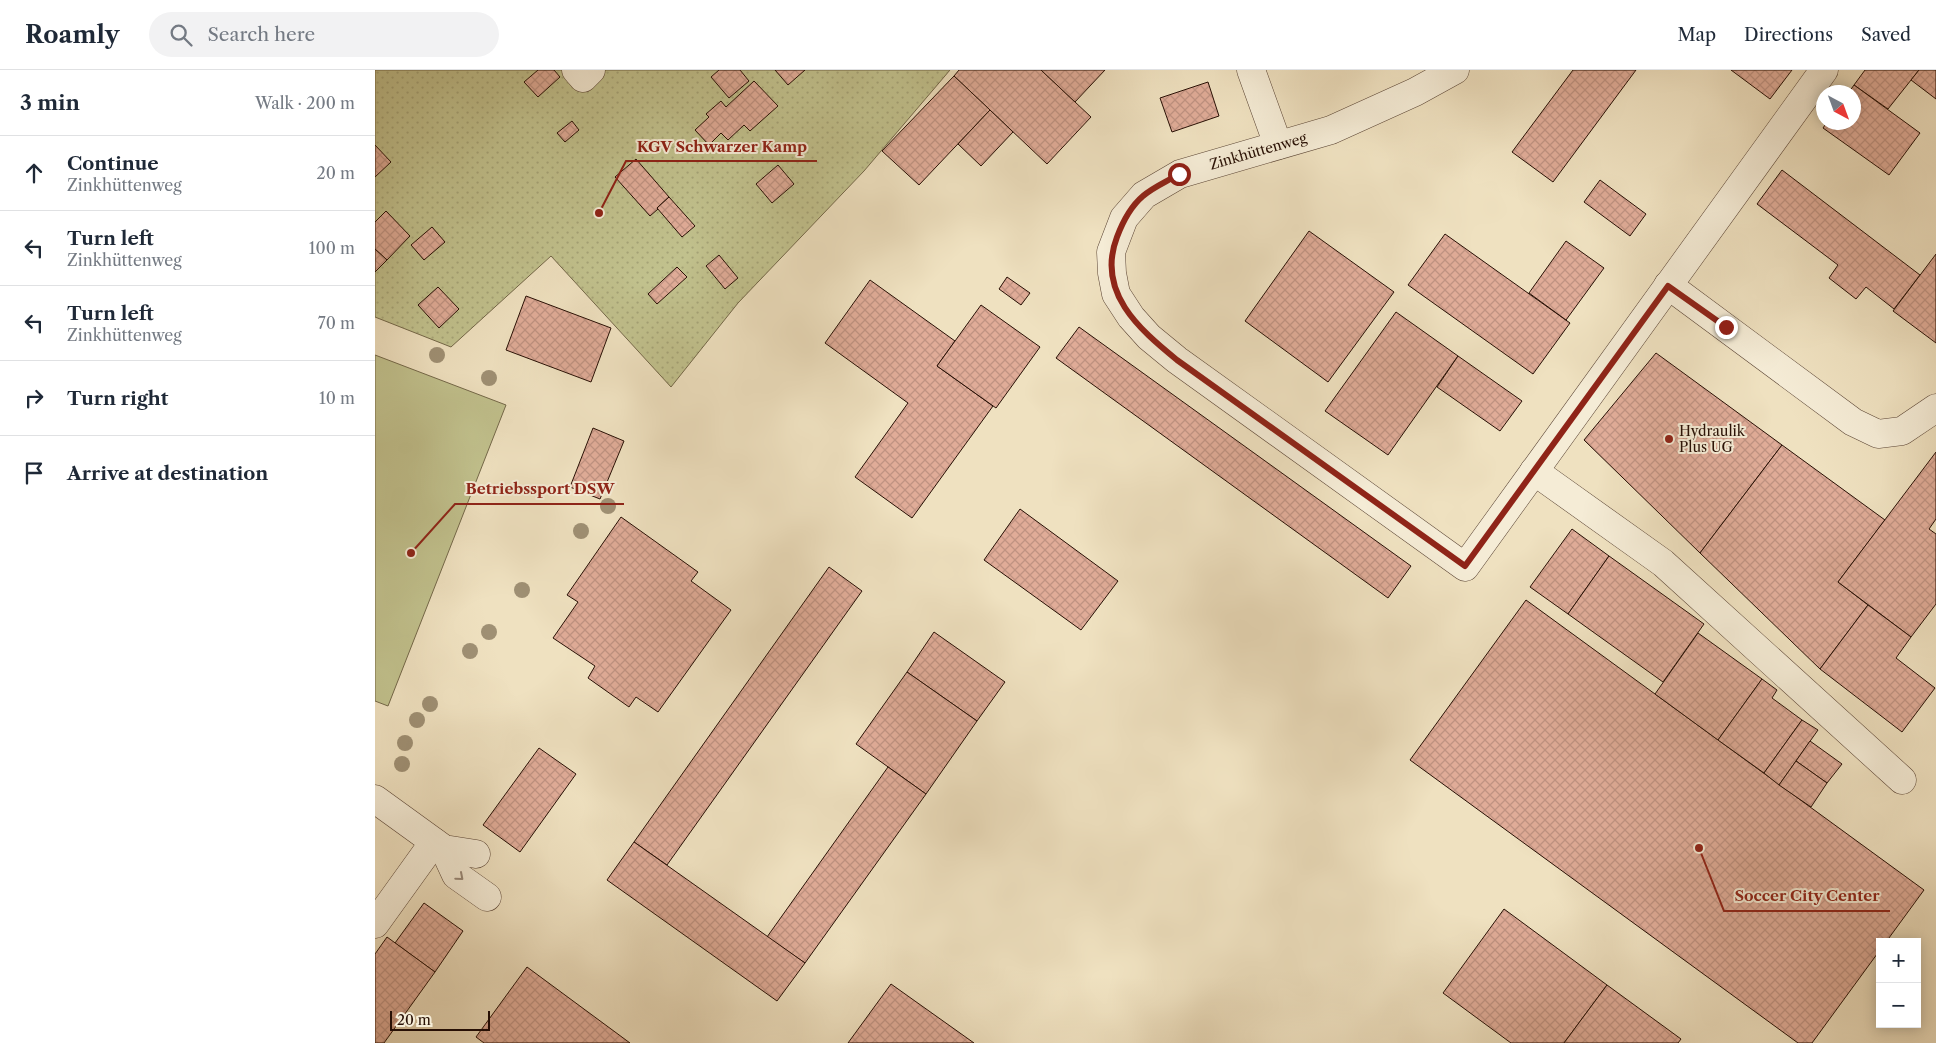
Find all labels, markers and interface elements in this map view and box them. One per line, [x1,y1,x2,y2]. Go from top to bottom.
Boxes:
search box [149,12,499,57]
text: Roamly [25,20,119,49]
icon: search [167,21,195,49]
text: Search here [207,23,315,46]
text: Map [1677,24,1716,46]
text: Directions [1744,24,1833,46]
text: Saved [1861,24,1911,46]
north arrow [1816,85,1861,130]
text: 3 min [20,90,80,115]
text: Walk · 200 m [255,93,355,113]
street label: Zinkhüttenweg [1207,128,1309,173]
callout: KGV Schwarzer Kamp [626,131,817,161]
text: KGV Schwarzer Kamp [637,137,807,156]
text: Continue [67,152,159,175]
icon: ahead [20,159,48,187]
text: 20 m [316,163,355,183]
route start [1168,163,1191,186]
text: Zinkhüttenweg [67,175,182,195]
text: Turn left [67,227,154,250]
icon: left [20,234,48,262]
text: 100 m [309,238,355,258]
text: Zinkhüttenweg [67,250,182,270]
text: Turn left [67,302,154,325]
icon: left [20,309,48,337]
text: 70 m [318,313,355,333]
route end [1715,316,1738,339]
text: Zinkhüttenweg [67,325,182,345]
icon: right [20,384,48,412]
text: Turn right [67,387,168,410]
text: 10 m [319,388,355,408]
place label: Hydraulik Plus UG [1679,422,1746,456]
marker: Hydraulik Plus UG [1663,433,1675,445]
icon: arrive [20,459,48,487]
text: Arrive at destination [67,462,268,485]
callout: Betriebssport DSW [455,474,624,504]
text: Betriebssport DSW [466,479,615,498]
one-way arrow [455,871,464,880]
callout: Soccer City Center [1724,881,1890,911]
text: Soccer City Center [1734,886,1880,905]
map controls [1876,938,1921,1028]
button: + [1876,938,1921,983]
button: − [1876,983,1921,1028]
scale bar [390,1008,490,1031]
text: 20 m [397,1011,431,1029]

